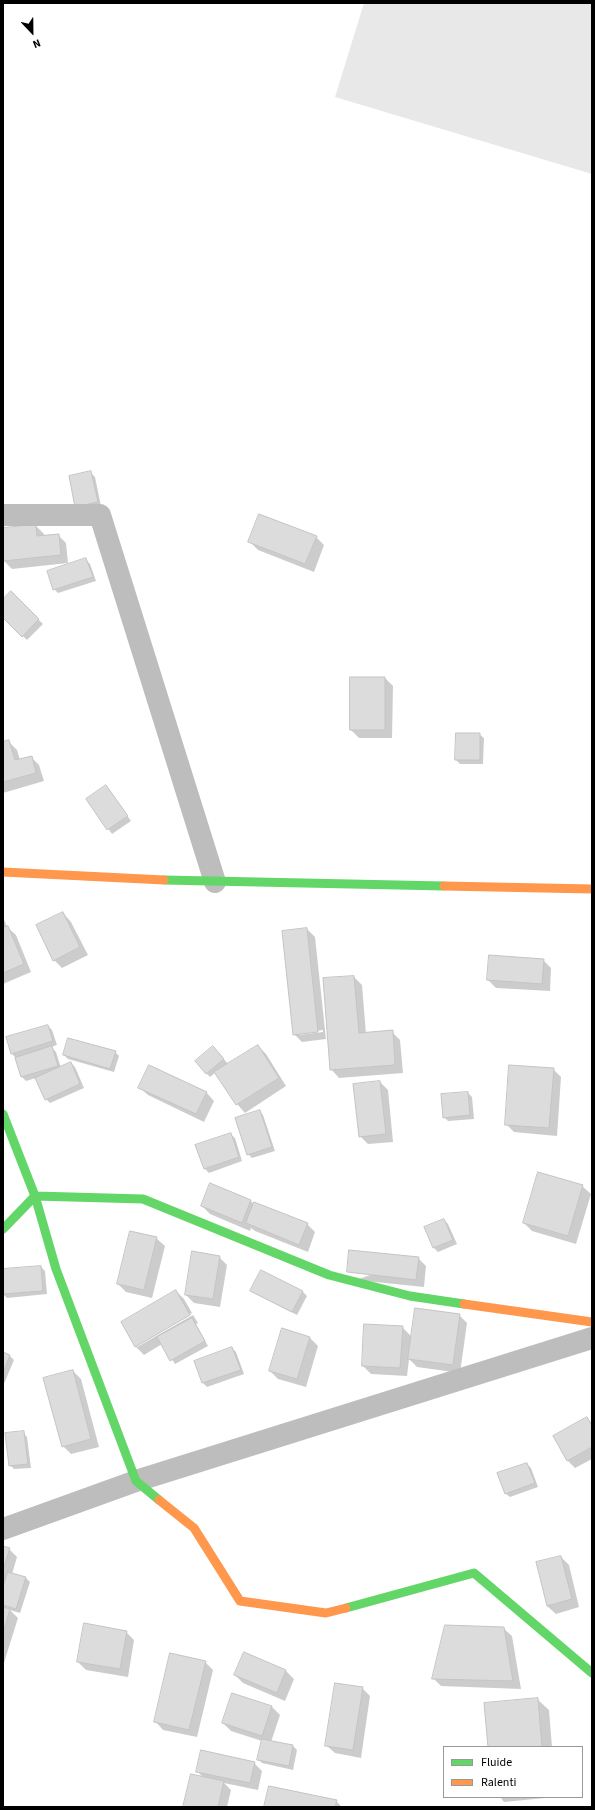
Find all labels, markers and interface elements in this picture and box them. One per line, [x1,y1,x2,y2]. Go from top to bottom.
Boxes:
north arrow [12,12,52,52]
text: N [30,35,43,52]
legend [443,1746,583,1798]
text: Fluide [481,1754,512,1771]
text: Ralenti [481,1774,516,1791]

